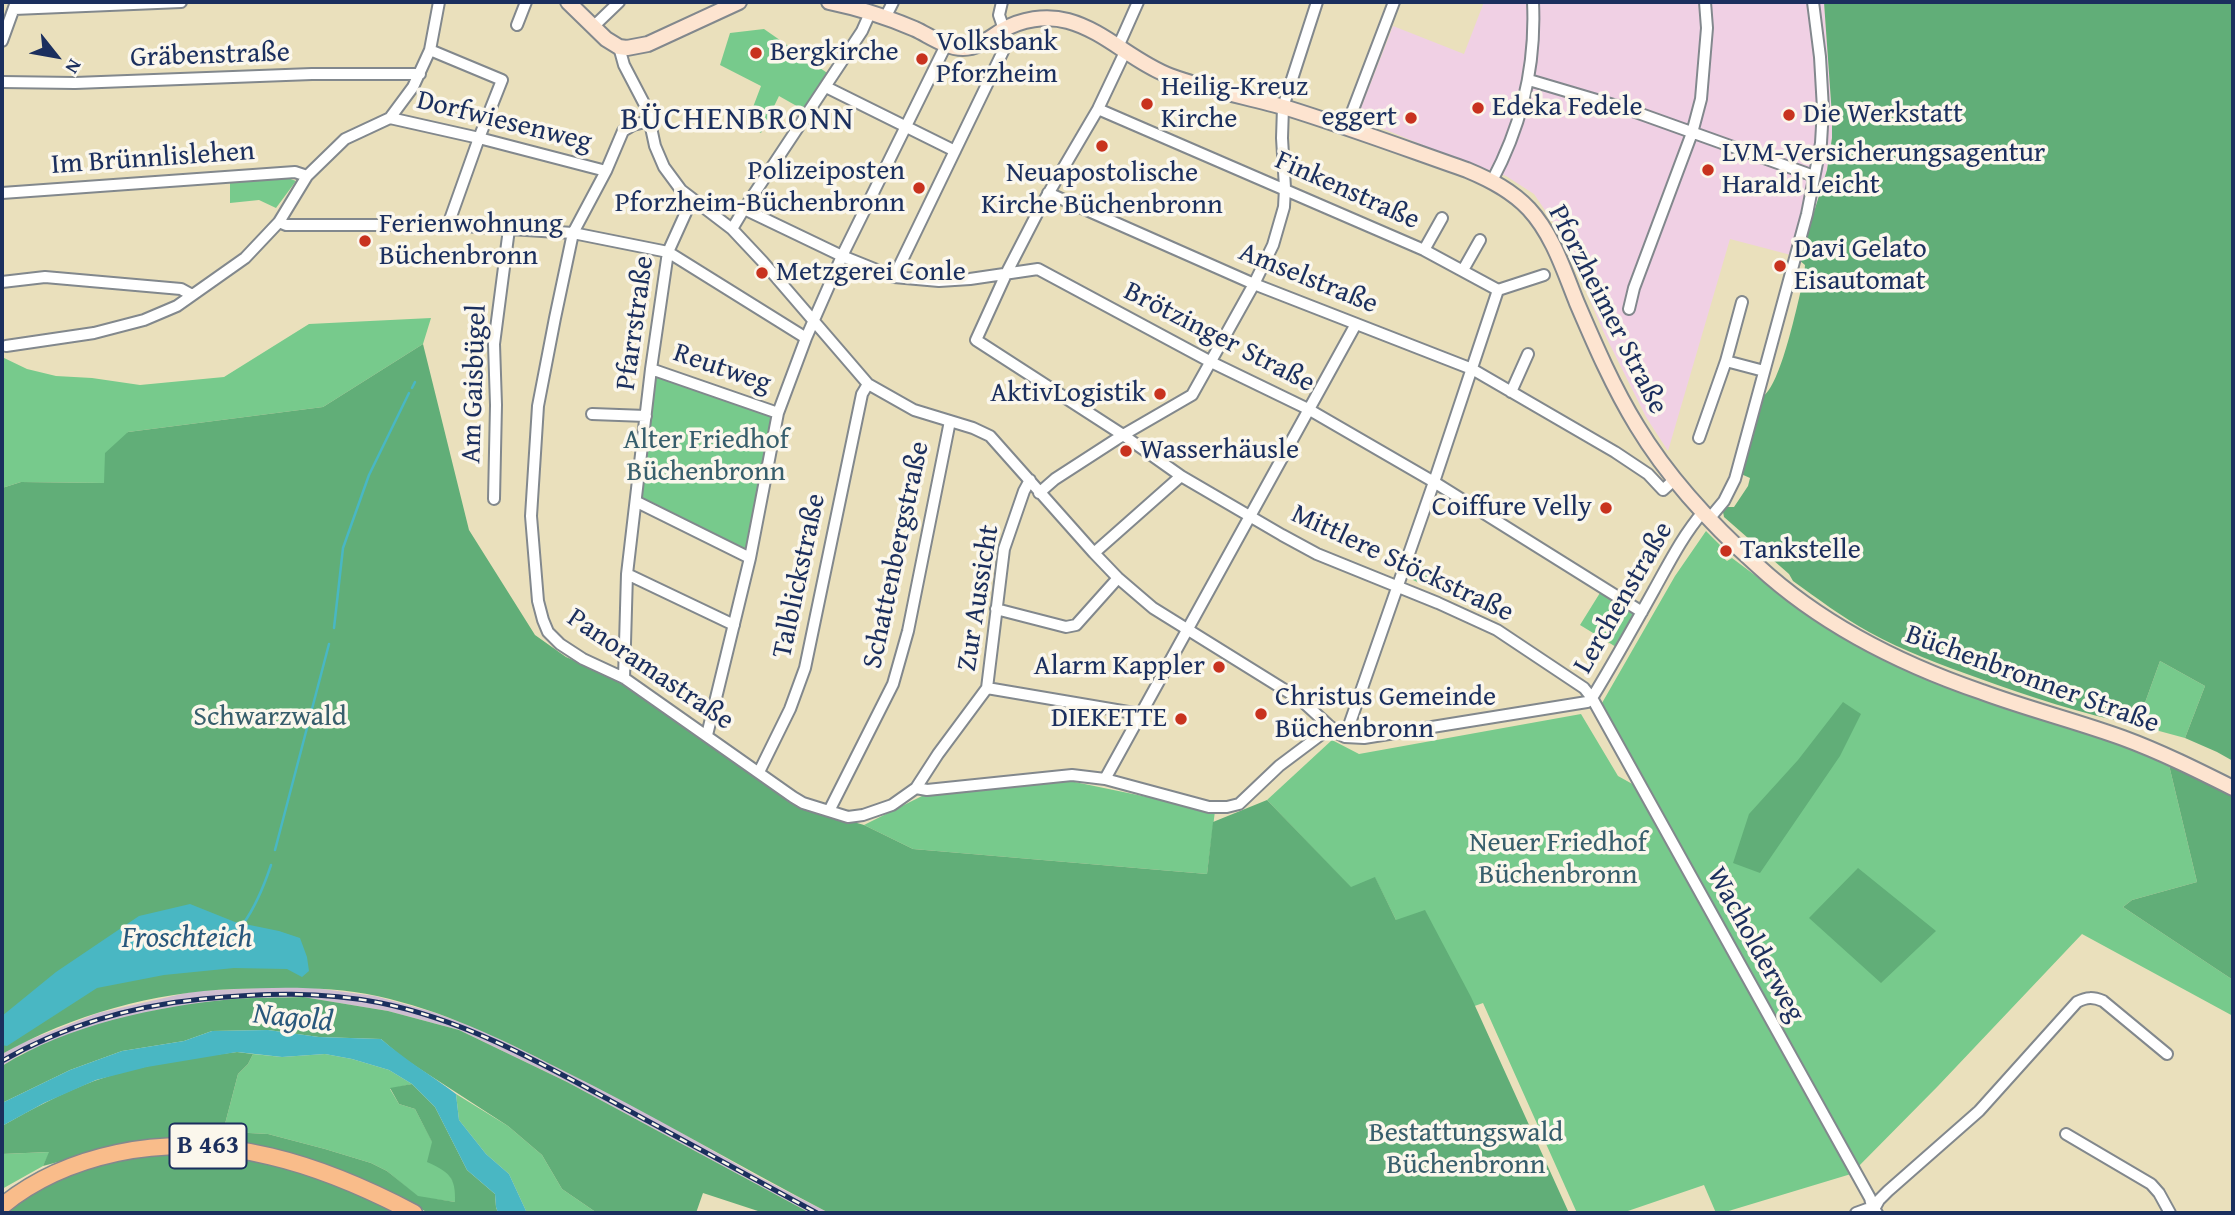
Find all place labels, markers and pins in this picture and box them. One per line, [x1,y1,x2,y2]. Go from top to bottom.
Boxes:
place label: Volksbank Pforzheim [936,26,1058,92]
place label: Bergkirche [770,36,899,70]
marker: Bergkirche [748,45,764,61]
marker: Volksbank Pforzheim [914,51,930,67]
place label: Heilig-Kreuz Kirche [1161,71,1308,137]
place label: Edeka Fedele [1492,91,1643,125]
marker: Heilig-Kreuz Kirche [1139,96,1155,112]
place label: Die Werkstatt [1803,98,1963,132]
marker: Edeka Fedele [1470,100,1486,116]
place label: eggert [1321,101,1397,135]
marker: Die Werkstatt [1781,107,1797,123]
marker: eggert [1403,110,1419,126]
place label: LVM-Versicherungsagentur Harald Leicht [1722,137,2045,203]
marker: Neuapostolische Kirche Büchenbronn [1094,138,1110,154]
place label: Polizeiposten Pforzheim-Büchenbronn [615,155,905,221]
place label: Neuapostolische Kirche Büchenbronn [981,157,1223,223]
marker: LVM-Versicherungsagentur Harald Leicht [1700,162,1716,178]
marker: Polizeiposten Pforzheim-Büchenbronn [911,180,927,196]
place label: Ferienwohnung Büchenbronn [379,208,563,274]
marker: Ferienwohnung Büchenbronn [357,233,373,249]
place label: Davi Gelato Eisautomat [1794,233,1927,299]
place label: Metzgerei Conle [776,256,966,290]
marker: Davi Gelato Eisautomat [1772,258,1788,274]
marker: Metzgerei Conle [754,265,770,281]
place label: AktivLogistik [990,377,1146,411]
marker: AktivLogistik [1152,386,1168,402]
place label: Wasserhäusle [1140,434,1299,468]
marker: Wasserhäusle [1118,443,1134,459]
place label: Coiffure Velly [1432,491,1592,525]
marker: Coiffure Velly [1598,500,1614,516]
place label: Tankstelle [1740,534,1861,568]
marker: Tankstelle [1718,543,1734,559]
place label: Alarm Kappler [1034,650,1205,684]
marker: Alarm Kappler [1211,659,1227,675]
place label: Christus Gemeinde Büchenbronn [1275,681,1496,747]
place label: DIEKETTE [1051,702,1167,736]
marker: Christus Gemeinde Büchenbronn [1253,706,1269,722]
marker: DIEKETTE [1173,711,1189,727]

